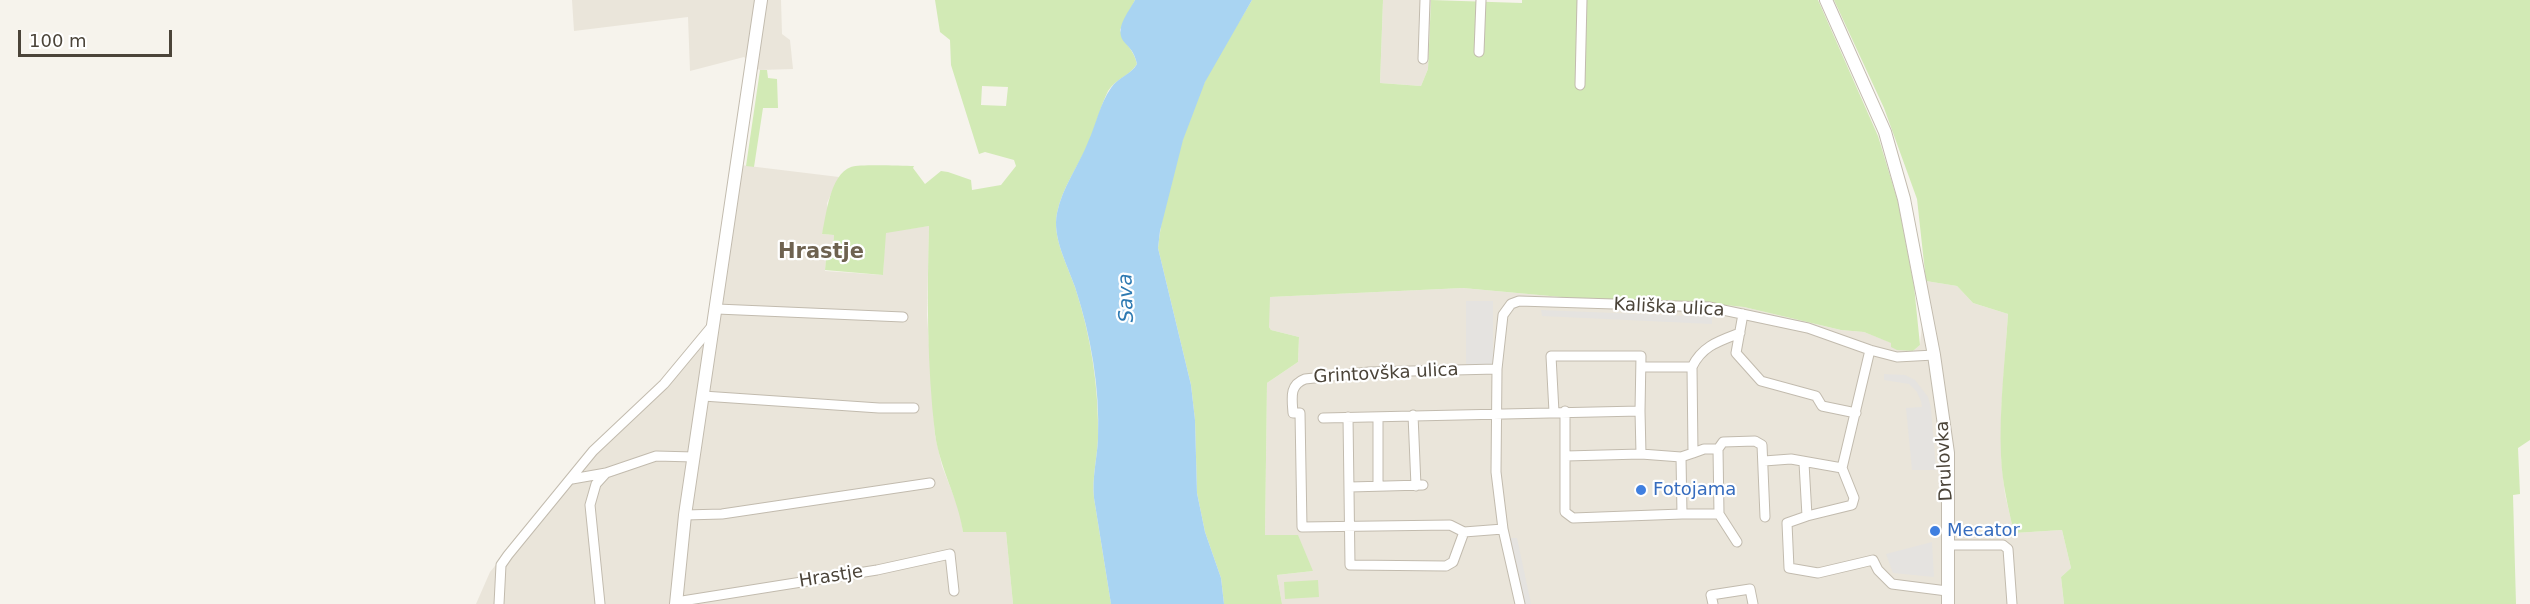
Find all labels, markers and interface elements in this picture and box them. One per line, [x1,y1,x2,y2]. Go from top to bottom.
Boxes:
scale bar [21,18,176,56]
text: 100 m [29,30,87,51]
district label: Hrastje [778,240,864,266]
water label: Sava [1114,273,1140,323]
street label: Kališka ulica [1613,294,1725,322]
street label: Grintovška ulica [1313,359,1459,389]
street label: Drulovka [1932,420,1958,502]
place label: Fotojama [1653,479,1736,501]
marker: Fotojama [1634,483,1648,497]
place label: Mecator [1947,520,2020,542]
marker: Mecator [1928,524,1942,538]
street label: Hrastje [797,561,865,593]

